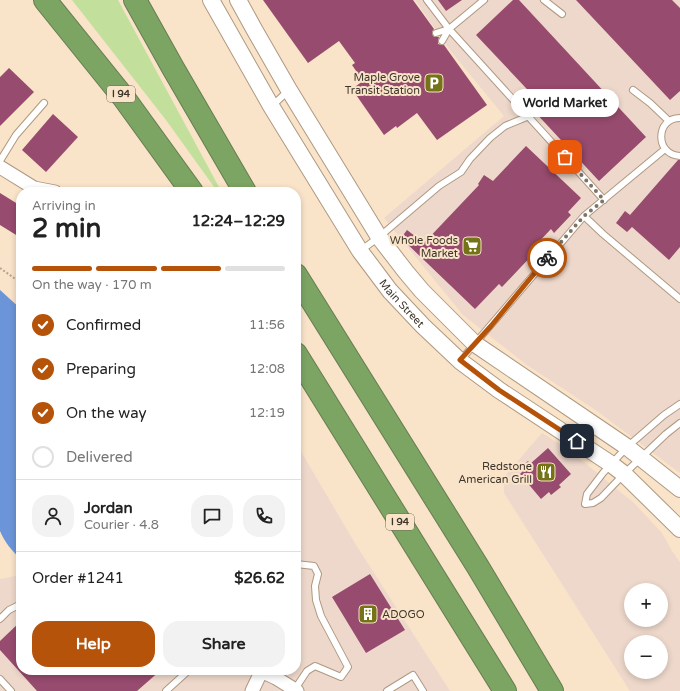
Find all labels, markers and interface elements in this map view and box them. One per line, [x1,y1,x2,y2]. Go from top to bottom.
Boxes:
place label: Maple Grove Transit Station [345,71,420,97]
parking icon: Maple Grove Transit Station [423,72,445,94]
road number: I 94 [107,86,135,102]
callout: World Market [511,89,619,117]
text: World Market [523,95,607,111]
pin [548,140,582,174]
icon: bag [554,146,576,168]
text: Arriving in [32,198,96,214]
text: 12:24–12:29 [191,212,285,230]
text: 2 min [32,213,101,244]
place label: Whole Foods Market [390,234,458,260]
supermarket icon: Whole Foods Market [461,235,483,257]
courier [527,238,567,278]
icon: bike [536,247,558,269]
street label: Main Street [377,276,427,330]
text: On the way · 170 m [32,277,152,293]
icon: check [32,314,54,336]
text: Confirmed [66,316,141,334]
text: 11:56 [249,317,285,333]
icon: check [32,358,54,380]
text: Preparing [66,360,136,378]
text: 12:08 [249,361,285,377]
icon: check [32,402,54,424]
text: On the way [66,404,146,422]
text: 12:19 [249,405,285,421]
pin [560,424,594,458]
icon: home [566,430,588,452]
text: Delivered [66,448,133,466]
place label: Redstone American Grill [458,460,532,486]
restaurant icon: Redstone American Grill [535,461,557,483]
button: person [32,495,74,537]
button: chat [191,495,233,537]
button: phone [243,495,285,537]
text: Jordan [84,499,133,517]
road number: I 94 [386,514,414,530]
text: Courier · 4.8 [84,517,159,533]
text: Order #1241 [32,569,124,587]
text: $26.62 [234,569,285,587]
map controls [624,583,668,679]
button: + [624,583,668,627]
building icon: ADOGO [357,603,379,625]
place label: ADOGO [382,608,425,621]
button: Help [32,621,155,667]
button: Share [163,621,285,667]
button: − [624,635,668,679]

